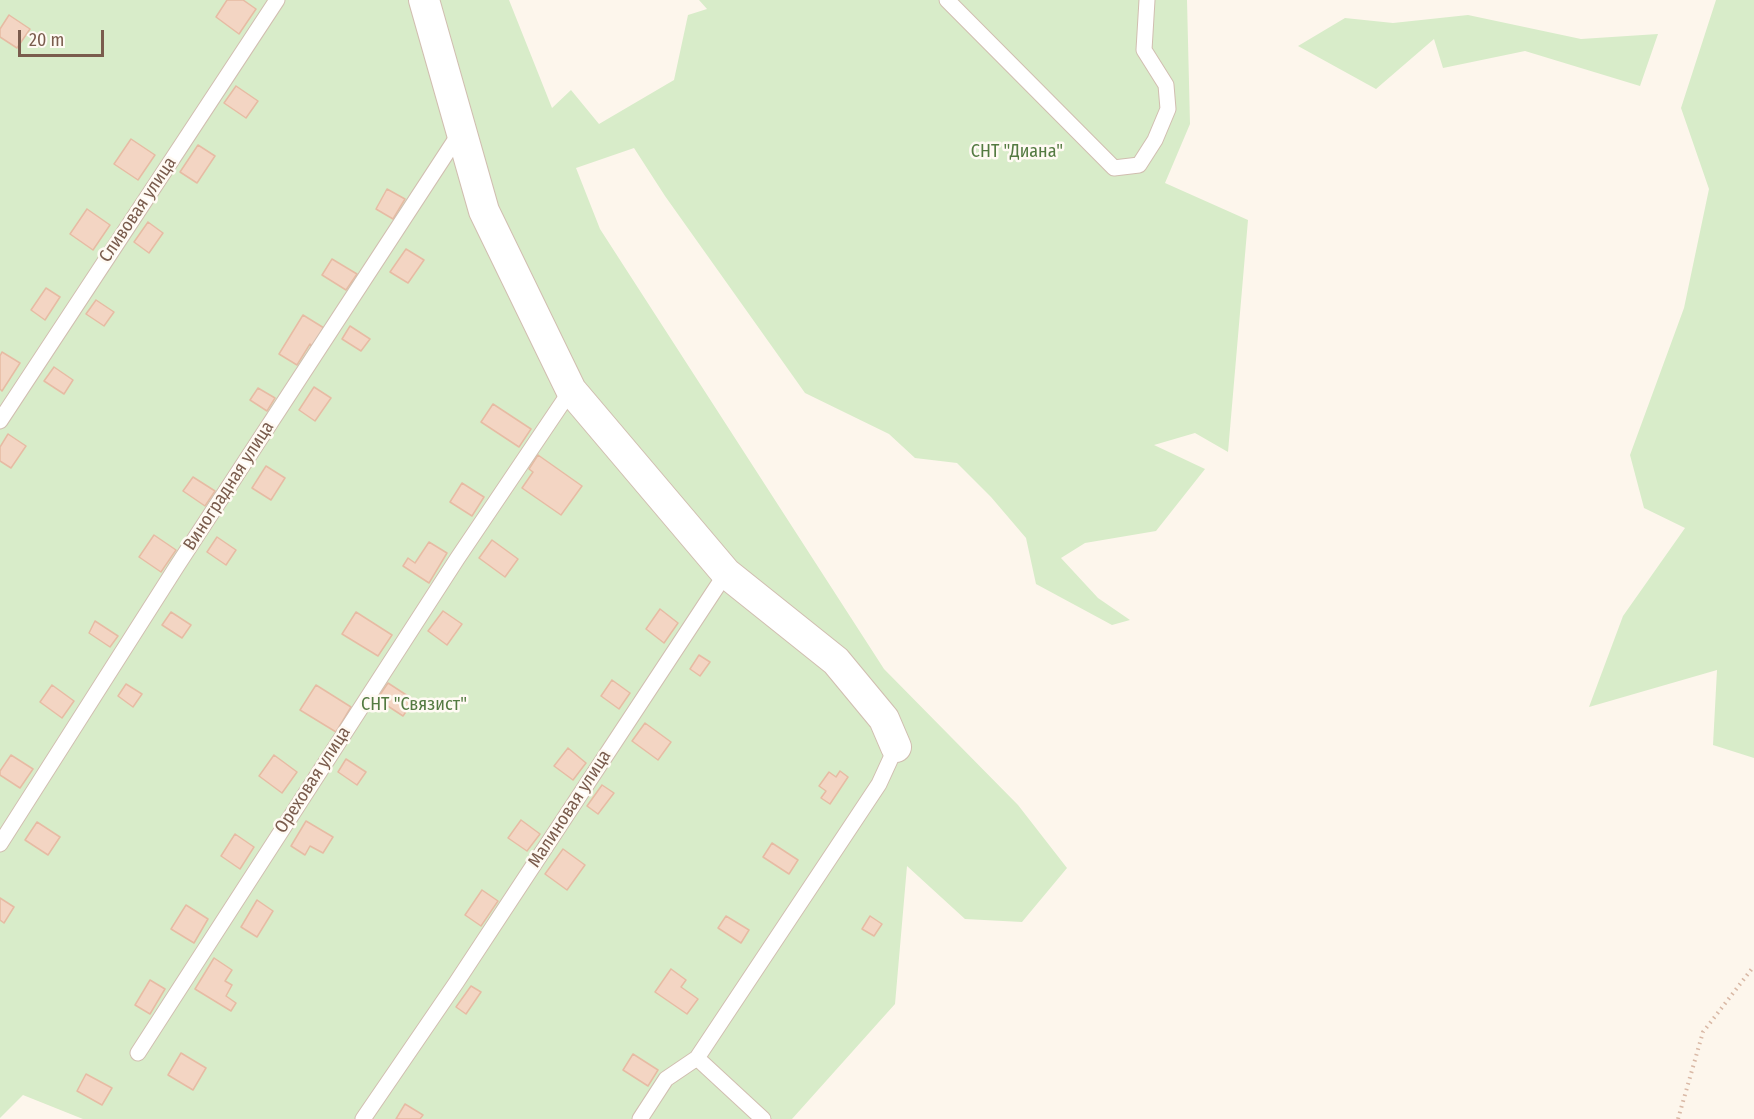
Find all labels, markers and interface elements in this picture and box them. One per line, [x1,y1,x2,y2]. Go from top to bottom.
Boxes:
scale bar [21,18,106,56]
text: 20 m [29,29,64,51]
park label: СНТ "Диана" [971,141,1063,163]
street label: Сливовая улица [95,153,181,267]
street label: Виноградная улица [179,417,279,555]
park label: СНТ "Связист" [361,694,467,716]
street label: Ореховая улица [271,723,355,837]
street label: Малиновая улица [524,746,616,872]

